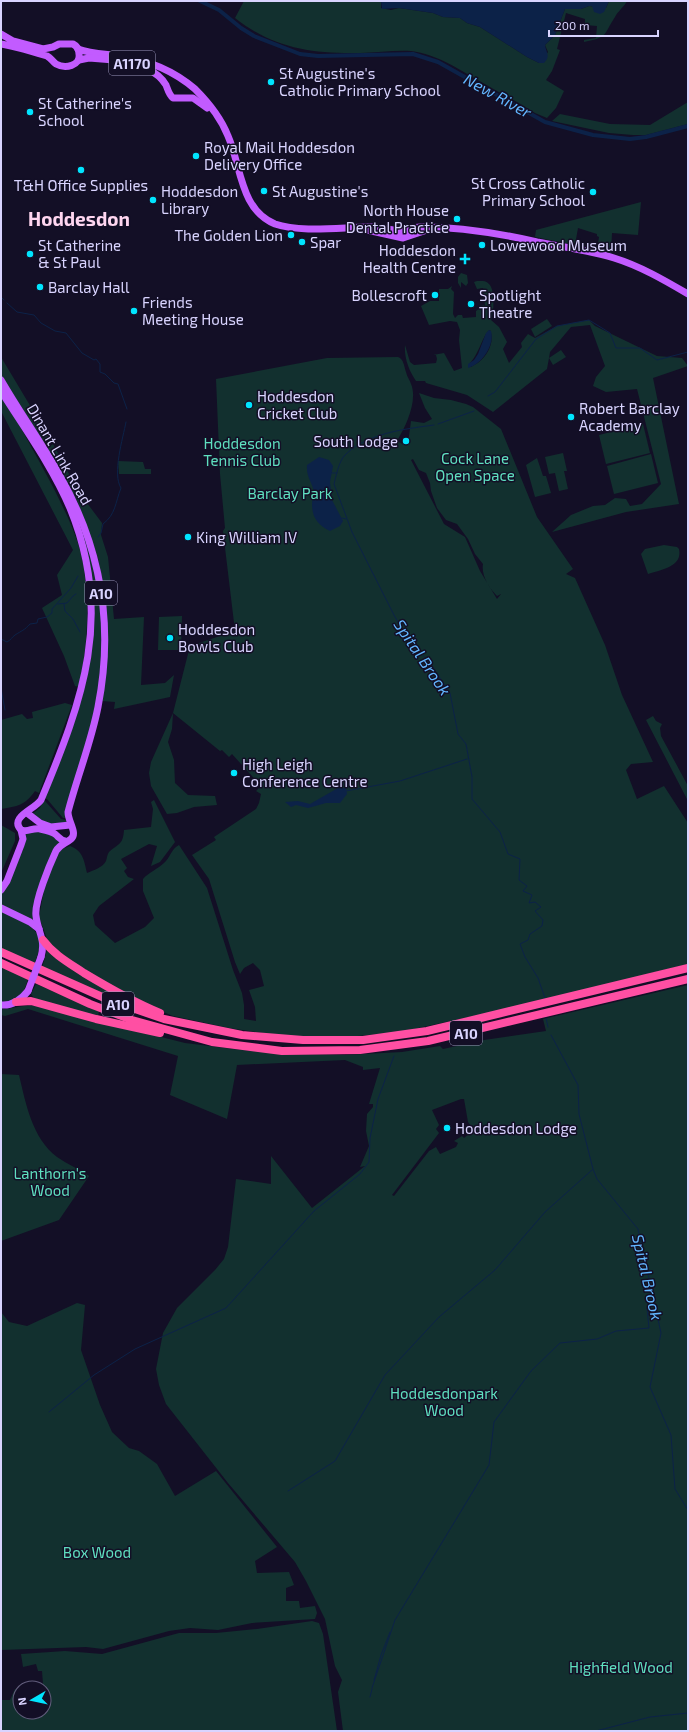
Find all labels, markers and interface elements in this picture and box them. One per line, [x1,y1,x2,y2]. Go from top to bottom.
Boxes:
scale bar [549,12,658,38]
text: 200 m [555,18,589,32]
road number: A1170 [109,51,155,75]
place label: St Augustine's Catholic Primary School [279,64,441,99]
water label: New River [461,69,536,122]
marker: St Augustine's Catholic Primary School [266,77,276,87]
place label: St Catherine's School [38,94,132,129]
marker: St Catherine's School [25,107,35,117]
place label: Royal Mail Hoddesdon Delivery Office [204,138,355,173]
marker: Royal Mail Hoddesdon Delivery Office [191,151,201,161]
marker: T&H Office Supplies [76,165,86,175]
place label: St Cross Catholic Primary School [471,174,586,209]
place label: T&H Office Supplies [14,176,148,194]
place label: Hoddesdon Library [161,182,238,217]
place label: St Augustine's [272,182,368,200]
marker: St Augustine's [259,186,269,196]
marker: St Cross Catholic Primary School [588,187,598,197]
marker: Hoddesdon Library [148,195,158,205]
place label: North House Dental Practice [346,201,449,236]
district label: Hoddesdon [28,207,130,230]
marker: North House Dental Practice [452,214,462,224]
place label: The Golden Lion [174,226,283,244]
marker: The Golden Lion [286,230,296,240]
place label: Spar [310,233,341,251]
place label: St Catherine & St Paul [38,236,121,271]
place label: Lowewood Museum [490,236,627,254]
marker: Spar [297,237,307,247]
marker: Lowewood Museum [477,240,487,250]
place label: Hoddesdon Health Centre [363,241,456,276]
marker: St Catherine & St Paul [25,249,35,259]
marker: Hoddesdon Health Centre [459,253,471,265]
place label: Barclay Hall [48,278,130,296]
marker: Barclay Hall [35,282,45,292]
place label: Bollescroft [352,286,427,304]
place label: Spotlight Theatre [479,286,542,321]
marker: Bollescroft [430,290,440,300]
place label: Friends Meeting House [142,293,244,328]
marker: Spotlight Theatre [466,299,476,309]
marker: Friends Meeting House [129,306,139,316]
place label: Hoddesdon Cricket Club [257,387,337,422]
place label: Robert Barclay Academy [579,399,680,434]
street label: Dinant Link Road [24,400,96,508]
marker: Hoddesdon Cricket Club [244,400,254,410]
marker: Robert Barclay Academy [566,412,576,422]
place label: South Lodge [314,432,398,450]
park label: Hoddesdon Tennis Club [203,434,281,469]
marker: South Lodge [401,436,411,446]
park label: Cock Lane Open Space [435,449,515,484]
park label: Barclay Park [247,484,333,502]
place label: King William IV [196,528,297,546]
marker: King William IV [183,532,193,542]
road number: A10 [85,581,117,605]
water label: Spital Brook [391,615,455,699]
place label: Hoddesdon Bowls Club [178,620,255,655]
marker: Hoddesdon Bowls Club [165,633,175,643]
place label: High Leigh Conference Centre [242,755,368,790]
marker: High Leigh Conference Centre [229,768,239,778]
road number: A10 [102,992,134,1016]
road number: A10 [450,1021,482,1045]
place label: Hoddesdon Lodge [455,1119,577,1137]
marker: Hoddesdon Lodge [442,1123,452,1133]
park label: Lanthorn's Wood [14,1164,86,1199]
water label: Spital Brook [629,1232,667,1322]
park label: Hoddesdonpark Wood [390,1384,498,1419]
park label: Box Wood [63,1543,131,1561]
park label: Highfield Wood [569,1658,673,1676]
north arrow [12,1680,52,1720]
text: N [15,1697,29,1707]

